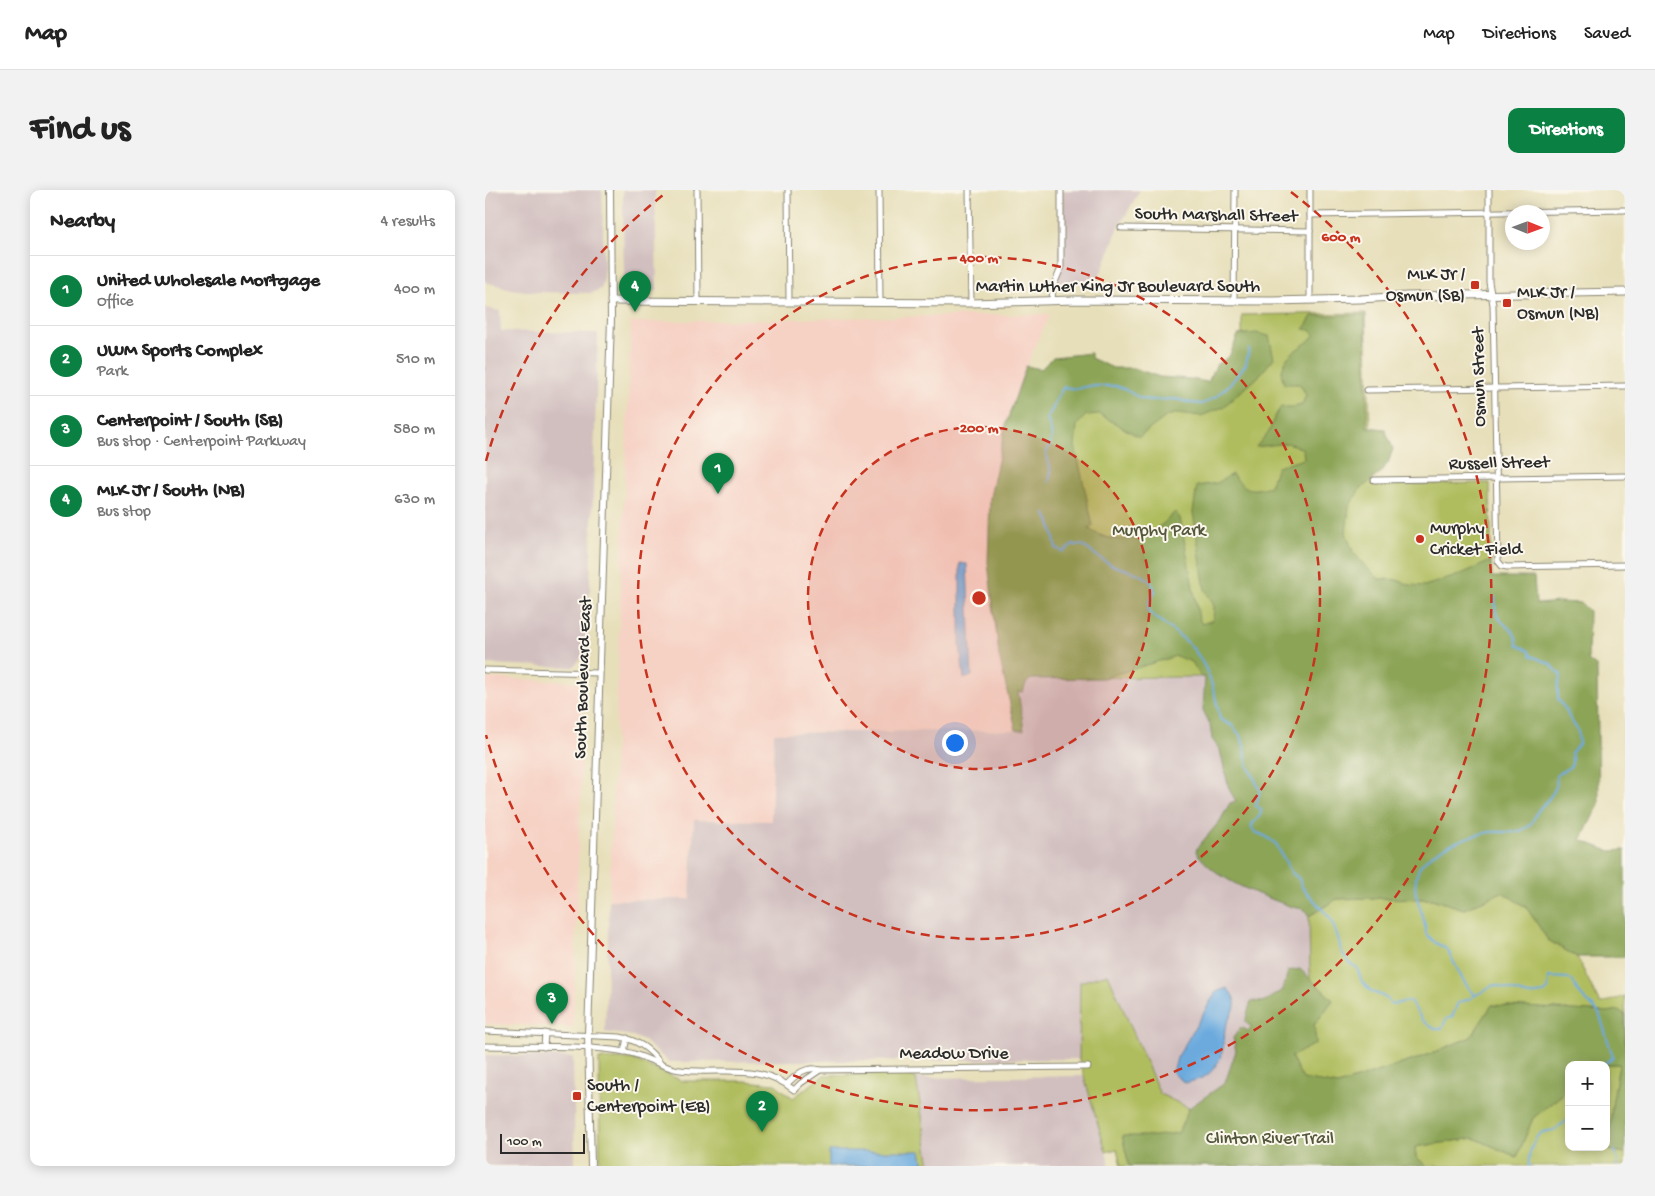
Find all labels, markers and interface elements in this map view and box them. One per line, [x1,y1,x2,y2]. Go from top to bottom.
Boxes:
text: Map [25,20,67,49]
text: Map [1423,24,1455,45]
text: Directions [1483,24,1556,45]
text: Saved [1584,24,1630,45]
button: Directions [1508,108,1625,153]
text: Find us [30,110,130,151]
street label: South Marshall Street [1134,204,1299,228]
north arrow [1505,205,1550,250]
text: Nearby [50,210,115,235]
text: 4 results [380,213,435,232]
text: 600 m [1322,229,1361,247]
text: 400 m [959,250,999,268]
place label: MLK Jr / Osmun (SB) [1386,265,1466,307]
text: United Wholesale Mortgage [97,270,320,293]
pin: 4 [619,271,651,312]
street label: Martin Luther King Jr Boulevard South [976,277,1261,298]
marker: MLK Jr / Osmun (SB) [1469,279,1481,291]
text: 1 [63,281,69,300]
text: 400 m [394,281,435,300]
place label: MLK Jr / Osmun (NB) [1517,283,1600,325]
text: Office [97,293,134,312]
marker: MLK Jr / Osmun (NB) [1501,297,1513,309]
street label: Osmun Street [1469,325,1491,427]
text: UWM Sports Complex [97,340,263,363]
text: 2 [62,351,70,370]
text: 510 m [396,351,435,370]
text: Park [97,363,128,382]
text: Centerpoint / South (SB) [97,410,283,433]
text: 200 m [960,420,999,438]
text: 3 [62,421,70,440]
text: 580 m [394,421,435,440]
text: Bus stop · Centerpoint Parkway [97,433,306,452]
pin: 1 [702,453,734,494]
street label: Russell Street [1449,453,1551,475]
text: MLK Jr / South (NB) [97,480,245,503]
text: 4 [62,491,70,510]
text: 630 m [394,491,435,510]
text: Bus stop [97,503,151,522]
place label: Murphy Cricket Field [1430,519,1523,561]
park label: Murphy Park [1112,521,1208,542]
marker: Murphy Cricket Field [1414,533,1426,545]
centre of rings [970,589,988,607]
street label: South Boulevard East [571,595,597,759]
your location [942,730,968,756]
pin: 3 [536,983,568,1024]
street label: Meadow Drive [899,1044,1009,1065]
map controls [1565,1061,1610,1151]
button: + [1565,1061,1610,1106]
place label: South / Centerpoint (EB) [587,1076,711,1118]
marker: South / Centerpoint (EB) [571,1090,583,1102]
pin: 2 [746,1091,778,1132]
button: − [1565,1106,1610,1151]
park label: Clinton River Trail [1206,1129,1334,1150]
scale bar [500,1131,585,1154]
text: 100 m [507,1134,542,1151]

